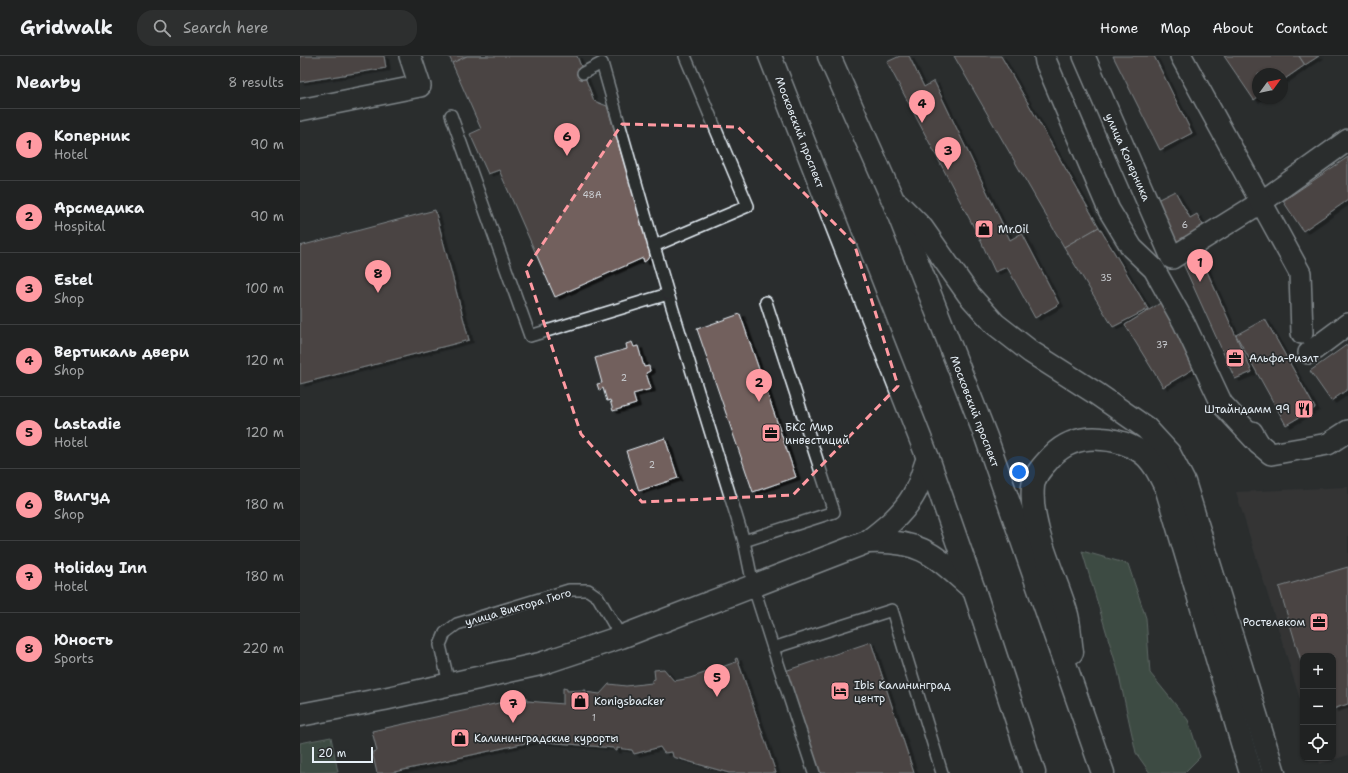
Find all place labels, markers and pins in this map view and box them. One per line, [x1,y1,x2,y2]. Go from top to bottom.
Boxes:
pin: 4 [909,90,935,123]
pin: 6 [554,123,580,156]
pin: 3 [935,137,961,170]
shop icon: Mr.Oil [973,218,995,240]
place label: Mr.Oil [998,222,1030,237]
pin: 1 [1187,249,1213,282]
pin: 8 [365,260,391,293]
office icon: Альфа-Риэлт [1224,347,1246,369]
place label: Альфа-Риэлт [1249,351,1319,366]
pin: 2 [746,369,772,402]
restaurant icon: Штайндамм 99 [1293,398,1315,420]
place label: Штайндамм 99 [1204,402,1290,417]
place label: БКС Мир инвестиций [785,420,850,448]
office icon: БКС Мир инвестиций [760,422,782,444]
office icon: Ростелеком [1308,611,1330,633]
place label: Ростелеком [1243,615,1305,630]
pin: 5 [704,664,730,697]
place label: Ibis Калининград центр [854,678,951,706]
hotel icon: Ibis Калининград центр [829,680,851,702]
pin: 7 [500,690,526,723]
shop icon: Konigsbacker [569,690,591,712]
place label: Konigsbacker [594,694,664,709]
shop icon: Калининградские курорты [449,727,471,749]
place label: Калининградские курорты [474,731,618,746]

